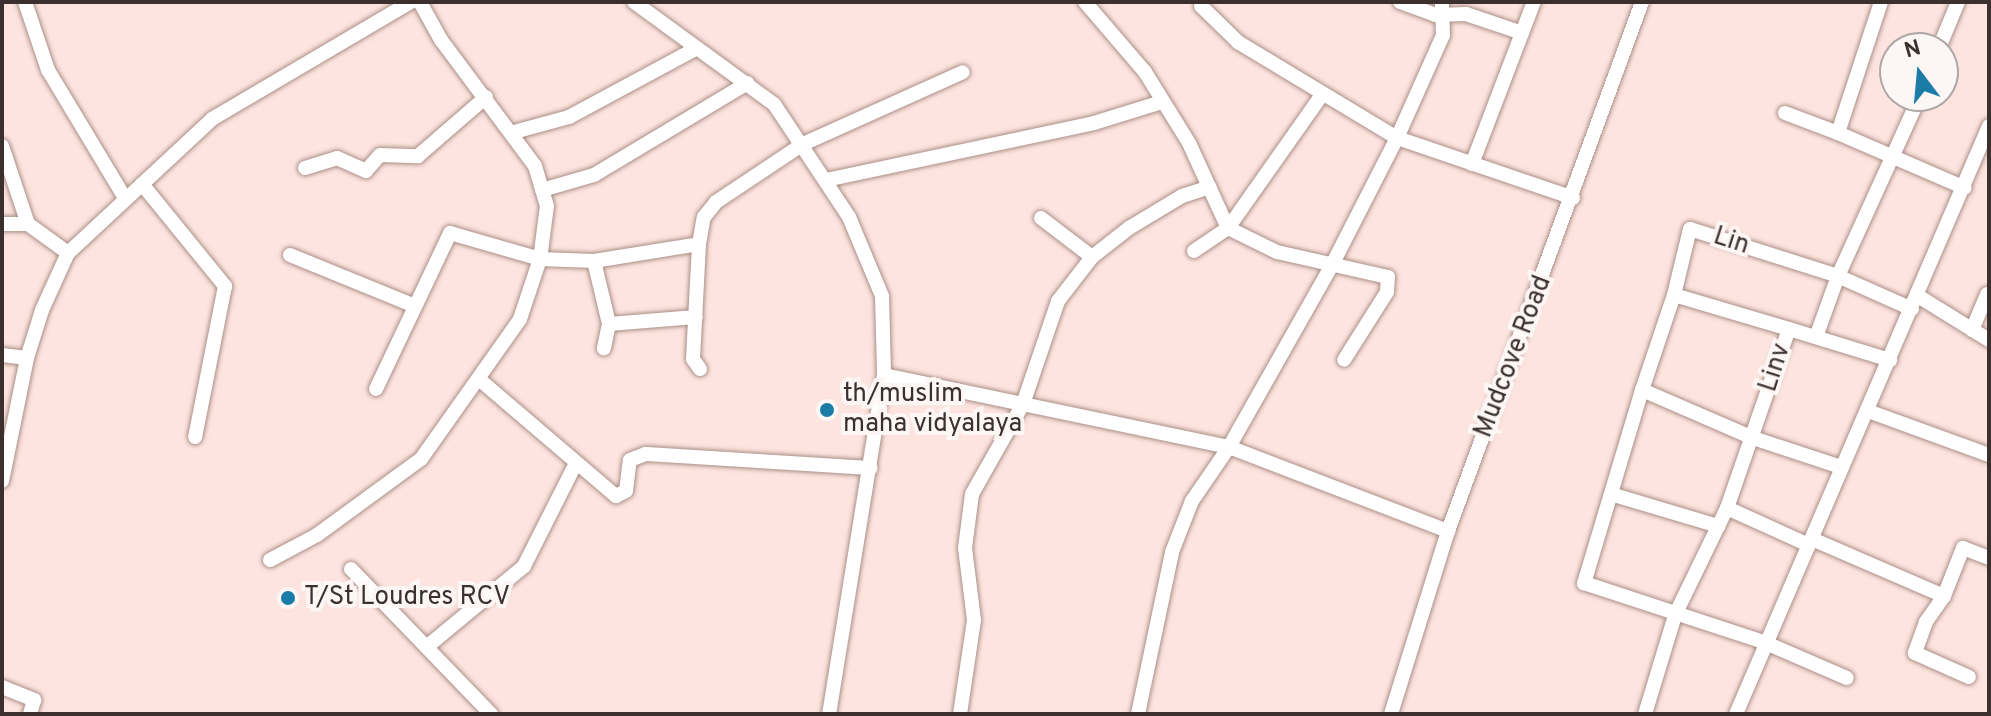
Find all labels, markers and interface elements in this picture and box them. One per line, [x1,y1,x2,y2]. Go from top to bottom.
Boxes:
north arrow [1879,32,1959,112]
text: N [1901,35,1924,66]
street label: Lin [1709,222,1753,262]
street label: Mudcove Road [1469,272,1559,442]
street label: Linv [1754,340,1798,396]
place label: th/muslim maha vidyalaya [843,379,1022,440]
marker: th/muslim maha vidyalaya [818,401,836,419]
place label: T/St Loudres RCV [304,582,510,614]
marker: T/St Loudres RCV [279,589,297,607]

